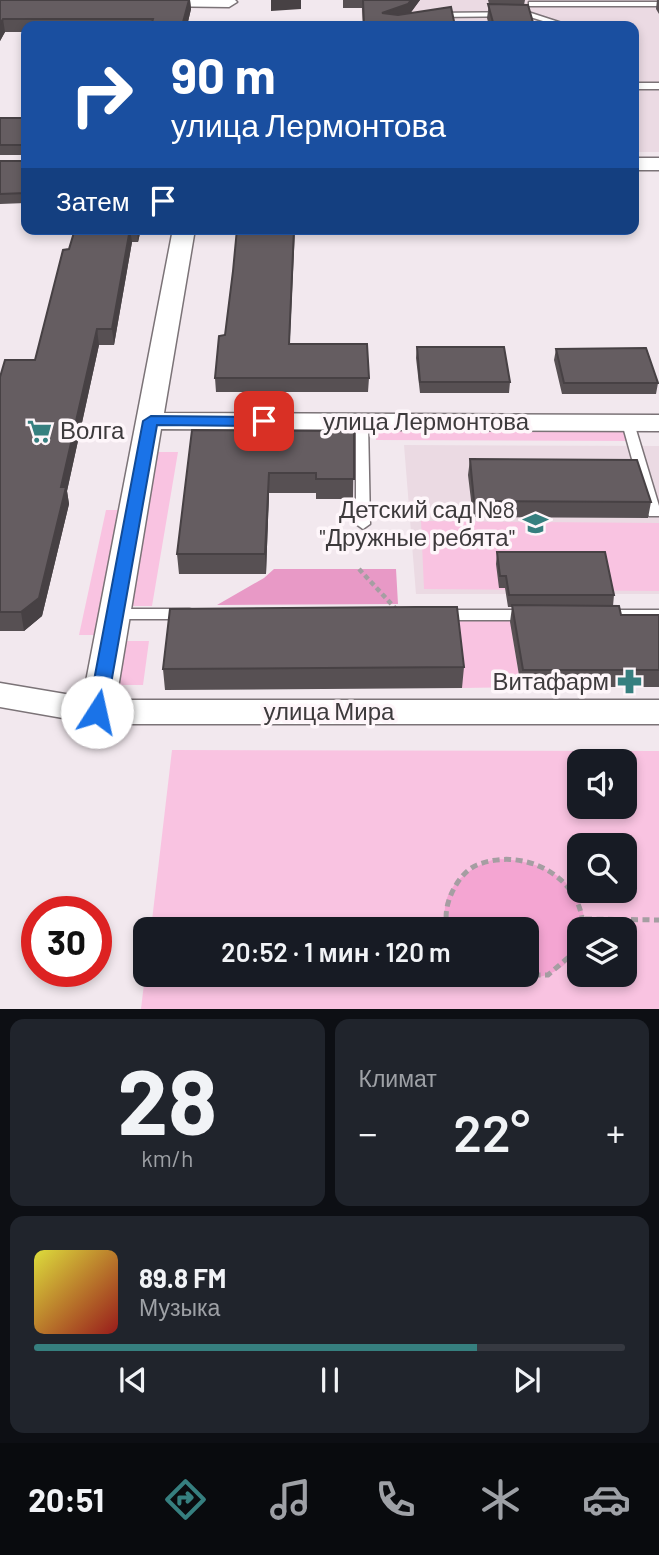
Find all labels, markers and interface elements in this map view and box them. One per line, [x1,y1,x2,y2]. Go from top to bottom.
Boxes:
text: 90 m [171,45,276,104]
icon: right [56,49,147,140]
text: улица Лермонтова [171,105,446,143]
icon: arrive [144,182,182,220]
text: Затем [56,185,130,216]
pin [234,391,294,451]
icon: arrive [245,402,283,440]
street label: улица Лермонтова [323,406,530,435]
place label: Волга [60,415,125,444]
supermarket icon: Волга [26,417,54,445]
place label: Детский сад №8 "Дружные ребята" [319,494,515,551]
school or university icon: Детский сад №8 "Дружные ребята" [521,510,549,538]
place label: Витафарм [493,666,609,695]
pharmacy icon: Витафарм [615,668,643,696]
position arrow [60,675,134,749]
street label: улица Мира [264,696,395,725]
map controls [567,749,637,987]
button: sound [567,749,637,819]
button: search [567,833,637,903]
speed limit sign: 30 [21,896,112,987]
button: layers [567,917,637,987]
text: 20:52 · 1 мин · 120 m [221,936,451,967]
text: 28 [117,1044,217,1153]
text: Климат [359,1064,437,1092]
text: 22° [453,1100,530,1162]
text: − [359,1109,378,1155]
text: + [606,1109,625,1155]
text: km/h [141,1144,193,1172]
text: 89.8 FM [139,1262,226,1293]
text: Музыка [139,1293,220,1321]
icon: previous [114,1361,152,1399]
icon: pause [311,1361,349,1399]
icon: next [508,1361,546,1399]
icon: directions [161,1475,210,1524]
icon: music [266,1475,315,1524]
icon: phone [371,1475,420,1524]
icon: climate [476,1475,525,1524]
icon: car [582,1475,631,1524]
text: 20:51 [28,1480,104,1518]

